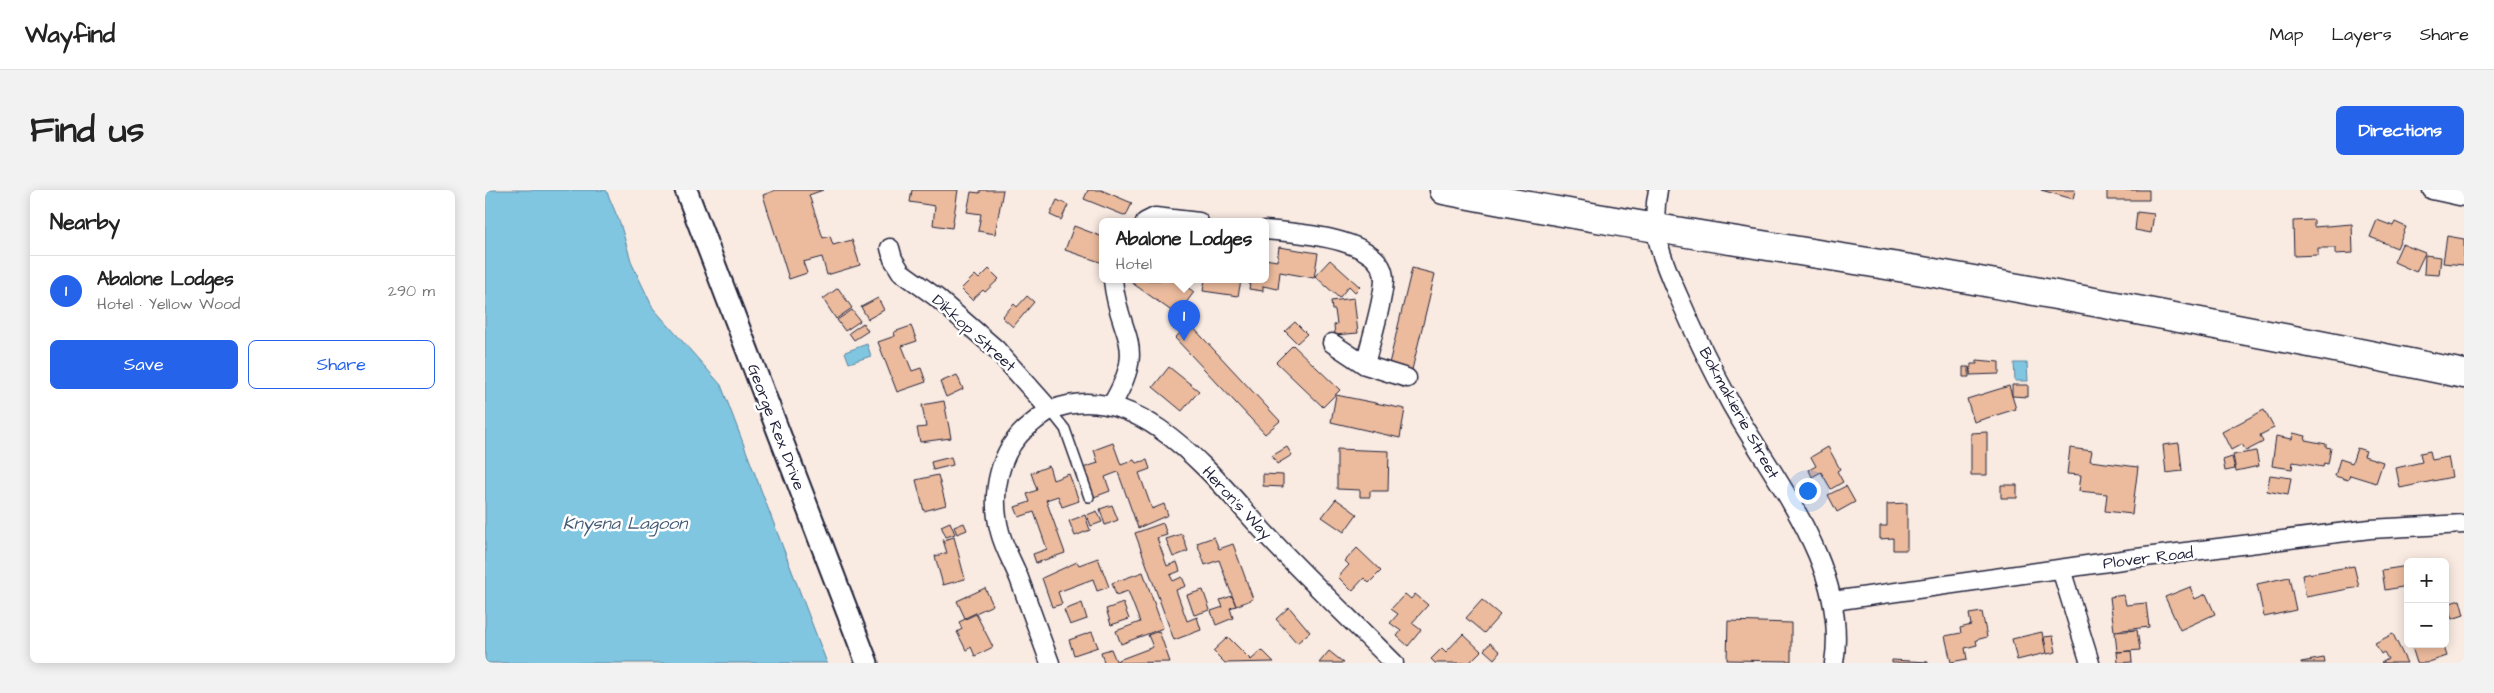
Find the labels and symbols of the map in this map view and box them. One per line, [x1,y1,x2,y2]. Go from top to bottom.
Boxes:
street label: Dikkop Street [927,289,1021,377]
pin: 1 [1168,300,1200,341]
street label: Bokmakierie Street [1694,343,1785,483]
street label: George Rex Drive [741,361,810,494]
street label: Heron's Way [1196,461,1277,545]
your location [1795,478,1821,504]
water label: Knysna Lagoon [563,511,689,537]
street label: Plover Road [2102,542,2194,574]

